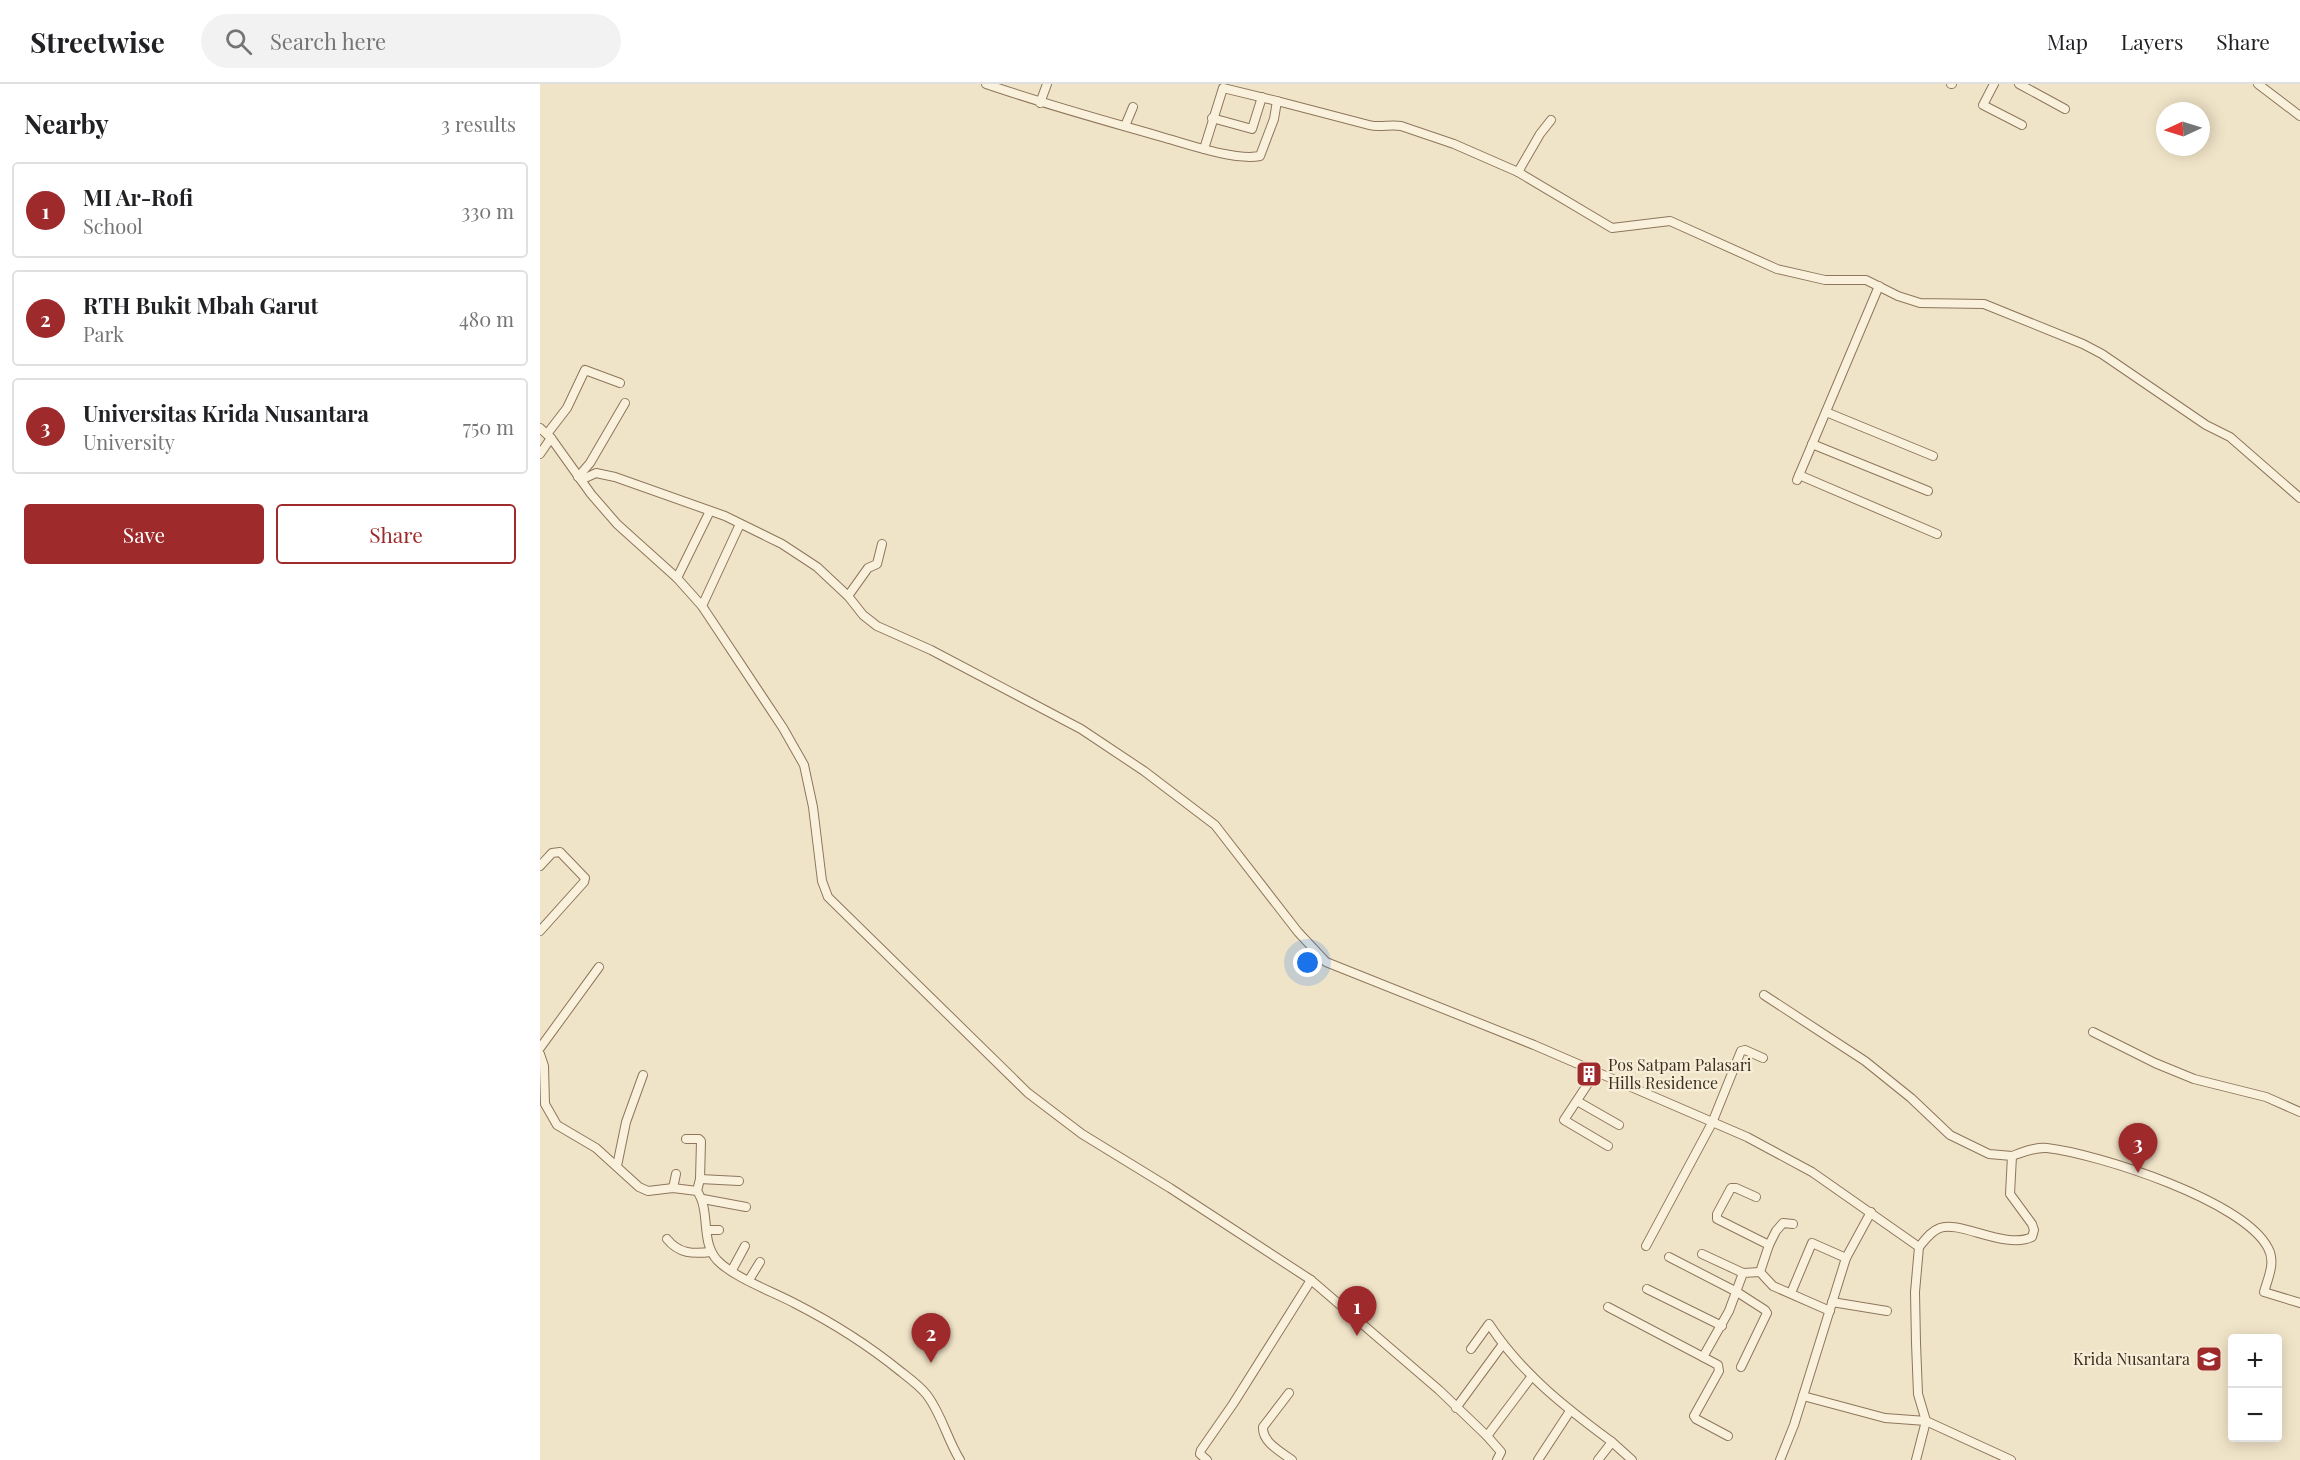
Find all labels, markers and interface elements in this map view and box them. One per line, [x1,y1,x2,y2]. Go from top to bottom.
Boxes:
search box [201,14,621,68]
text: Streetwise [30,23,165,60]
icon: search [222,25,255,58]
text: Search here [270,26,386,56]
text: Map [2047,27,2088,55]
text: Layers [2121,27,2183,55]
text: Share [2216,27,2270,55]
north arrow [2156,102,2210,156]
text: Nearby [24,106,109,141]
text: 3 results [441,110,516,137]
text: MI Ar-Rofi [83,182,193,212]
text: 1 [42,197,49,224]
text: 330 m [461,197,514,224]
text: School [83,212,143,239]
text: RTH Bukit Mbah Garut [83,290,318,320]
text: 2 [40,305,51,332]
text: 480 m [459,305,514,332]
text: Park [83,320,124,347]
text: Universitas Krida Nusantara [83,398,369,428]
text: 3 [41,413,50,440]
text: 750 m [463,413,514,440]
text: University [83,428,175,455]
button: Save [24,504,264,564]
button: Share [276,504,516,564]
your location [1293,948,1322,977]
place label: Pos Satpam Palasari Hills Residence [1608,1054,1752,1093]
building icon: Pos Satpam Palasari Hills Residence [1574,1059,1604,1089]
pin: 3 [2118,1124,2158,1173]
pin: 1 [1338,1286,1376,1336]
pin: 2 [912,1314,950,1363]
map controls [2228,1334,2282,1442]
button: + [2228,1334,2282,1388]
school or university icon: Krida Nusantara [2194,1344,2224,1374]
place label: Krida Nusantara [2073,1348,2190,1369]
button: − [2228,1388,2282,1442]

